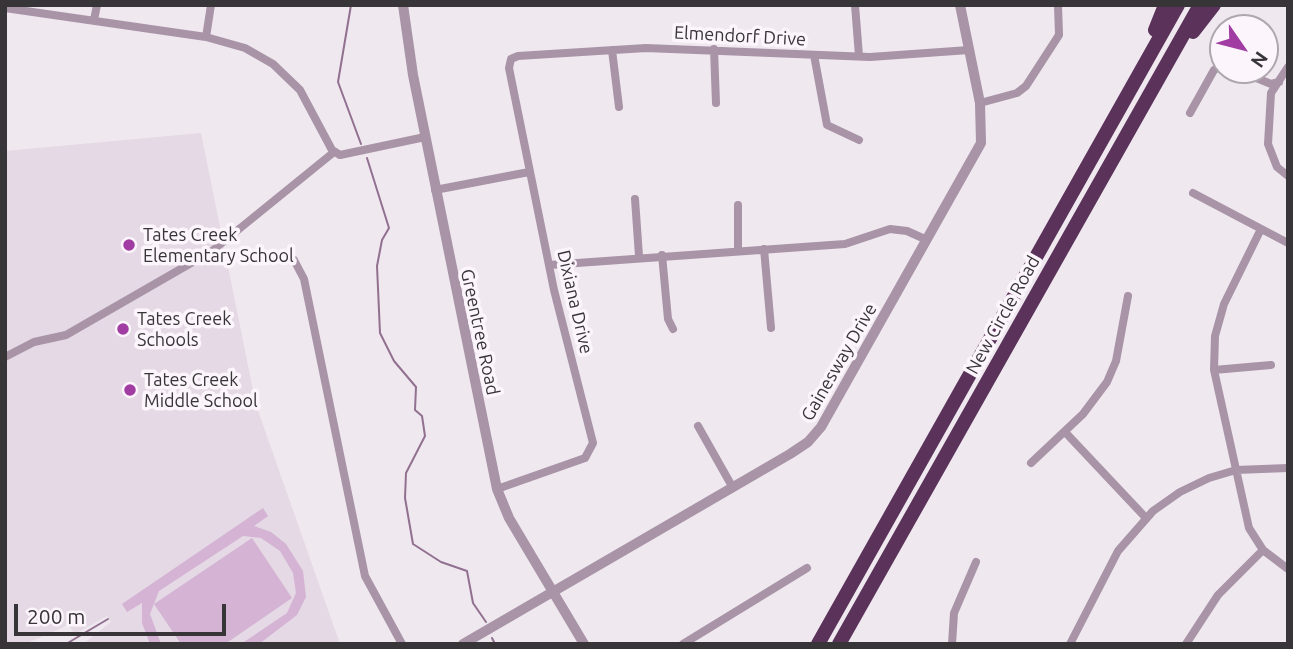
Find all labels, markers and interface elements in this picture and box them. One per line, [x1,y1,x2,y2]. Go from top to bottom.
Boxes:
north arrow [1209,14,1279,84]
street label: Elmendorf Drive [674,22,806,50]
text: N [1246,48,1273,72]
place label: Tates Creek Elementary School [143,224,294,266]
marker: Tates Creek Elementary School [121,237,137,253]
street label: Dixiana Drive [553,248,597,356]
street label: New Circle Road [962,252,1044,378]
street label: Greentree Road [456,267,504,397]
street label: Gainesway Drive [797,299,881,425]
place label: Tates Creek Schools [137,308,231,350]
marker: Tates Creek Schools [115,321,131,337]
place label: Tates Creek Middle School [144,369,258,412]
marker: Tates Creek Middle School [122,382,138,398]
scale bar [18,590,229,634]
text: 200 m [27,604,85,628]

